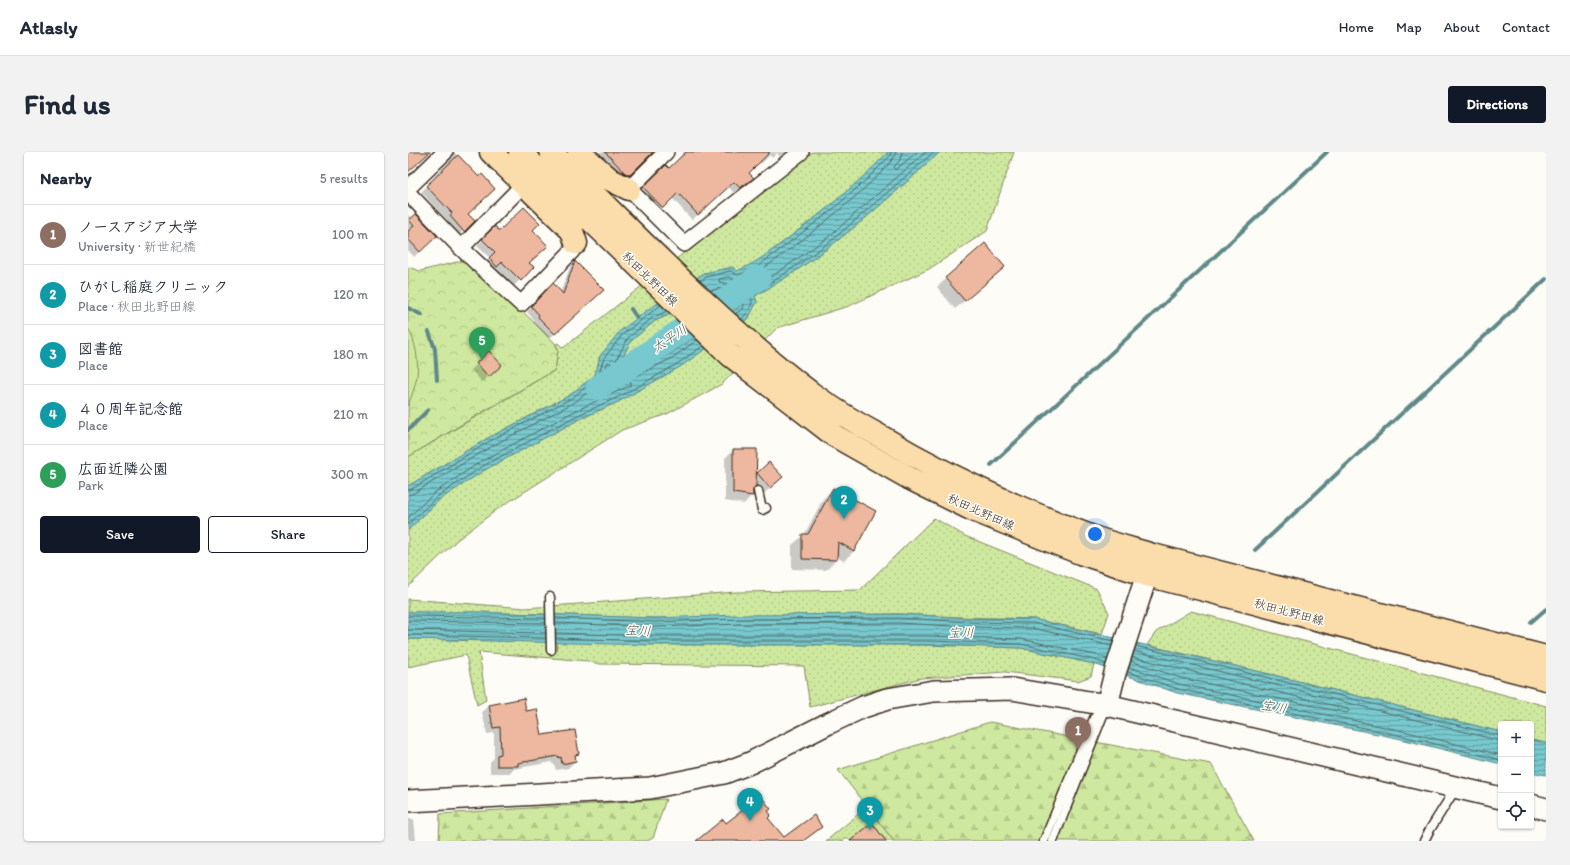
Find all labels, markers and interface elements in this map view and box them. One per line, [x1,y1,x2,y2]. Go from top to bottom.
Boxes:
text: Atlasly [20,16,77,39]
text: Home [1339,19,1374,36]
text: Map [1396,19,1422,36]
text: About [1444,19,1480,36]
text: Contact [1502,19,1550,36]
button: Directions [1448,86,1546,123]
text: Find us [24,87,111,121]
text: Nearby [40,168,92,188]
text: 5 results [320,171,368,186]
text: ノースアジア大学 [78,218,198,236]
text: 1 [50,227,56,242]
text: 100 m [332,227,368,242]
text: University · 新世紀橋 [78,239,196,254]
street label: 秋田北野田線 [619,249,681,309]
text: ひがし稲庭クリニック [78,278,228,296]
text: 2 [50,287,56,302]
text: 120 m [333,287,368,302]
text: Place · 秋田北野田線 [78,299,195,314]
water label: 太平川 [649,321,690,356]
pin: 5 [469,327,495,360]
text: 図書館 [78,340,123,358]
text: 3 [49,347,57,362]
text: 180 m [333,347,368,362]
text: Place [78,358,108,373]
text: ４０周年記念館 [78,400,183,418]
text: 4 [49,407,57,422]
text: 210 m [333,407,368,422]
text: Place [78,418,108,433]
text: 広面近隣公園 [78,460,168,478]
text: 5 [50,467,56,482]
text: 300 m [331,467,368,482]
text: Park [78,478,104,493]
pin: 2 [831,486,857,519]
street label: 秋田北野田線 [945,491,1017,533]
button: Save [40,516,200,553]
button: Share [208,516,368,553]
your location [1085,524,1105,544]
street label: 秋田北野田線 [1252,596,1326,628]
water label: 宝川 [625,622,651,639]
water label: 宝川 [948,625,974,640]
water label: 宝川 [1260,697,1288,716]
pin: 1 [1065,717,1091,750]
map controls [1498,721,1534,829]
button: + [1498,721,1534,757]
button: − [1498,757,1534,793]
pin: 4 [737,788,763,821]
button: locate [1498,793,1534,829]
pin: 3 [857,797,883,830]

